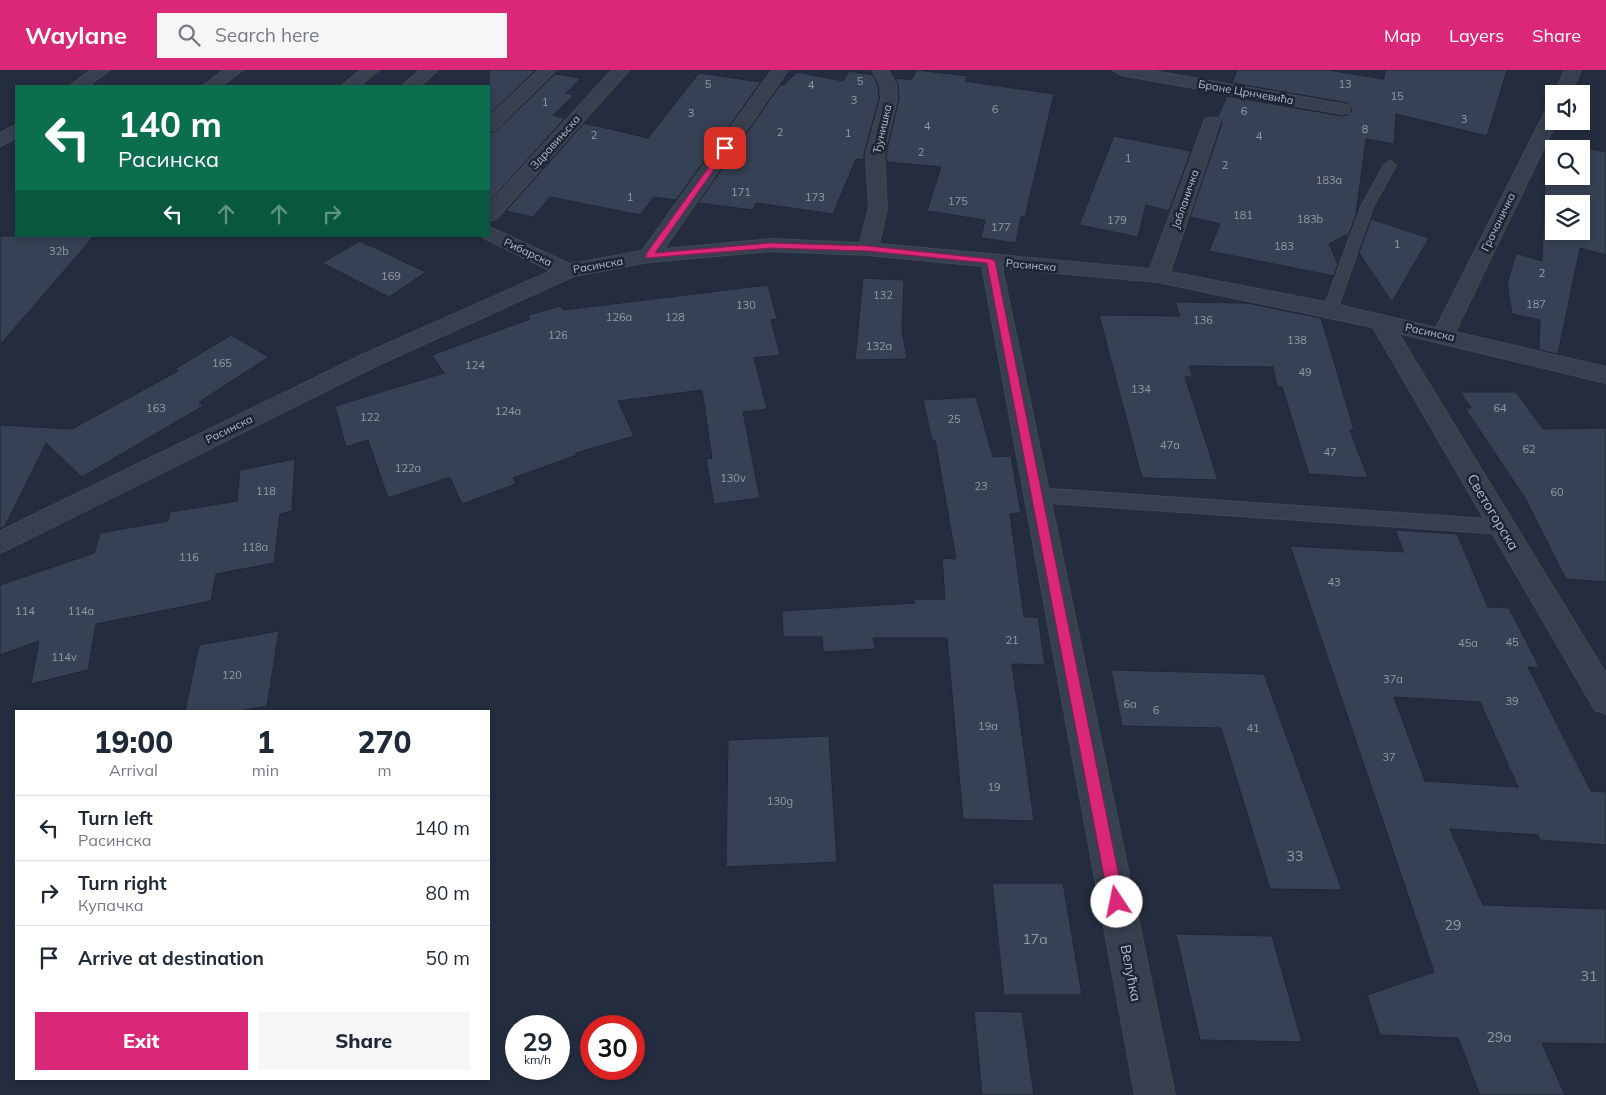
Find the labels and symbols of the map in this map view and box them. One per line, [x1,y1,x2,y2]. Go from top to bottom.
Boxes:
house number: 5 [857,74,864,88]
house number: 5 [705,77,712,91]
street label: Бране Црнчевића [1197,77,1295,107]
house number: 13 [1338,77,1352,91]
house number: 4 [808,78,815,92]
house number: 15 [1390,89,1404,103]
house number: 3 [851,93,857,107]
house number: 1 [542,95,548,109]
house number: 6 [992,102,999,116]
street label: Ђунишка [870,103,894,155]
house number: 6 [1241,104,1248,118]
house number: 3 [688,106,694,120]
street label: Здравињска [527,112,583,172]
house number: 3 [1461,112,1467,126]
house number: 4 [924,119,931,133]
house number: 8 [1362,122,1369,136]
house number: 2 [777,125,784,139]
house number: 1 [845,126,851,140]
pin [704,127,746,169]
house number: 2 [591,128,598,142]
house number: 4 [1256,129,1263,143]
house number: 2 [918,145,925,159]
house number: 1 [1125,151,1131,165]
house number: 2 [1222,158,1229,172]
street label: Јабланичка [1168,168,1202,230]
house number: 183a [1316,173,1342,187]
house number: 171 [731,185,751,199]
house number: 1 [627,190,633,204]
house number: 173 [805,190,825,204]
street label: Грачаничка [1478,190,1518,254]
house number: 175 [948,194,968,208]
house number: 181 [1233,208,1253,222]
house number: 183b [1297,212,1324,226]
house number: 179 [1107,213,1127,227]
house number: 177 [991,220,1011,234]
street label: Рибарска [502,235,554,269]
house number: 1 [1394,237,1400,251]
house number: 183 [1274,239,1294,253]
house number: 32b [49,244,69,258]
street label: Расинска [572,254,624,276]
street label: Расинска [1005,256,1057,274]
house number: 2 [1539,266,1546,280]
house number: 169 [381,269,401,283]
house number: 132 [873,288,893,302]
house number: 187 [1526,297,1546,311]
house number: 130 [736,298,756,312]
house number: 126a [606,310,632,324]
house number: 128 [665,310,685,324]
house number: 136 [1193,313,1213,327]
street label: Расинска [1404,320,1456,344]
house number: 126 [548,328,568,342]
house number: 138 [1287,333,1307,347]
house number: 132a [866,339,892,353]
house number: 165 [212,356,232,370]
house number: 124 [465,358,485,372]
house number: 49 [1298,365,1312,379]
house number: 134 [1131,382,1151,396]
house number: 163 [146,401,166,415]
house number: 64 [1493,401,1507,415]
house number: 124a [495,404,521,418]
house number: 122 [360,410,380,424]
street label: Расинска [203,412,255,446]
house number: 25 [947,412,961,426]
house number: 47a [1160,438,1180,452]
house number: 62 [1522,442,1536,456]
house number: 47 [1323,445,1337,459]
house number: 122a [395,461,421,475]
house number: 130v [720,471,746,485]
street label: Светогорска [1463,471,1523,553]
house number: 23 [974,479,988,493]
house number: 118 [256,484,276,498]
house number: 60 [1550,485,1564,499]
house number: 118a [242,540,268,554]
house number: 116 [179,550,199,564]
house number: 43 [1327,575,1341,589]
house number: 114 [15,604,35,618]
house number: 114a [68,604,94,618]
house number: 21 [1005,633,1019,647]
house number: 45 [1505,635,1519,649]
house number: 45a [1458,636,1478,650]
house number: 114v [51,650,77,664]
house number: 120 [222,668,242,682]
house number: 37a [1383,672,1403,686]
house number: 39 [1505,694,1519,708]
house number: 6a [1123,697,1137,711]
house number: 6 [1153,703,1160,717]
house number: 19a [978,719,998,733]
house number: 41 [1246,721,1260,735]
house number: 37 [1382,750,1396,764]
house number: 19 [987,780,1001,794]
house number: 130g [767,794,793,808]
house number: 33 [1287,847,1303,865]
position arrow [1090,875,1142,927]
house number: 29 [1445,916,1461,934]
house number: 17a [1022,930,1048,948]
street label: Велућка [1117,943,1145,1003]
house number: 31 [1581,967,1597,985]
speed limit sign: 30 [580,1015,645,1080]
house number: 29a [1486,1028,1512,1046]

